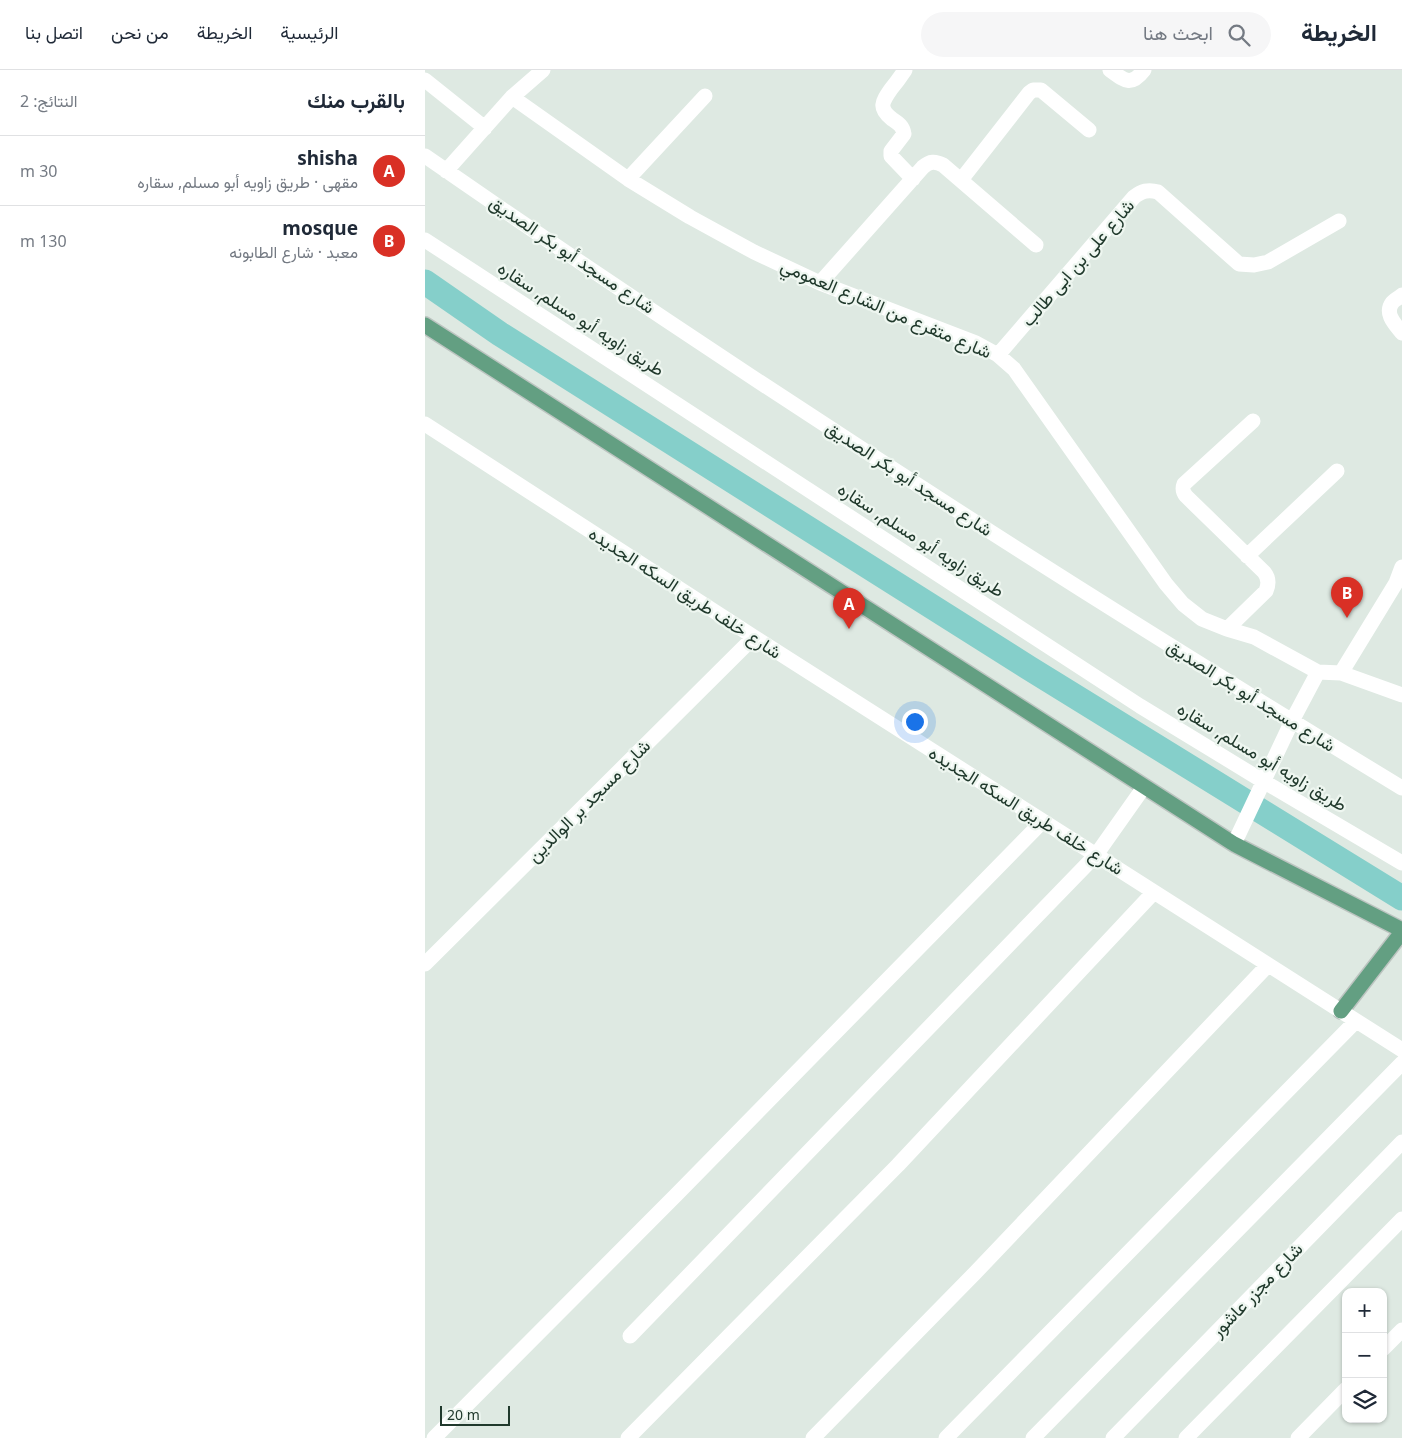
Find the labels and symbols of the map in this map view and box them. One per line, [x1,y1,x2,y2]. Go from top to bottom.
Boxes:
street label: شارع مسجد أبو بكر الصديق [485,190,660,319]
street label: شارع على بن ابى طالب [1015,194,1140,332]
street label: شارع متفرع من الشارع العمومي [776,253,995,367]
street label: طريق زاويه أبو مسلم, سقاره [493,255,670,382]
street label: شارع مسجد أبو بكر الصديق [821,415,998,542]
street label: طريق زاويه أبو مسلم, سقاره [833,476,1010,603]
street label: شارع خلف طريق السكه الجديده [584,521,787,664]
pin: B [1331,577,1363,618]
pin: A [833,588,865,629]
street label: شارع مسجد أبو بكر الصديق [1162,633,1340,758]
street label: طريق زاويه أبو مسلم, سقاره [1173,696,1352,817]
your location [902,709,928,735]
street label: شارع مسجد بر الوالدين [522,734,656,868]
street label: شارع خلف طريق السكه الجديده [924,740,1128,881]
street label: شارع مجزر عاشور [1204,1237,1308,1343]
scale bar [440,1403,510,1426]

